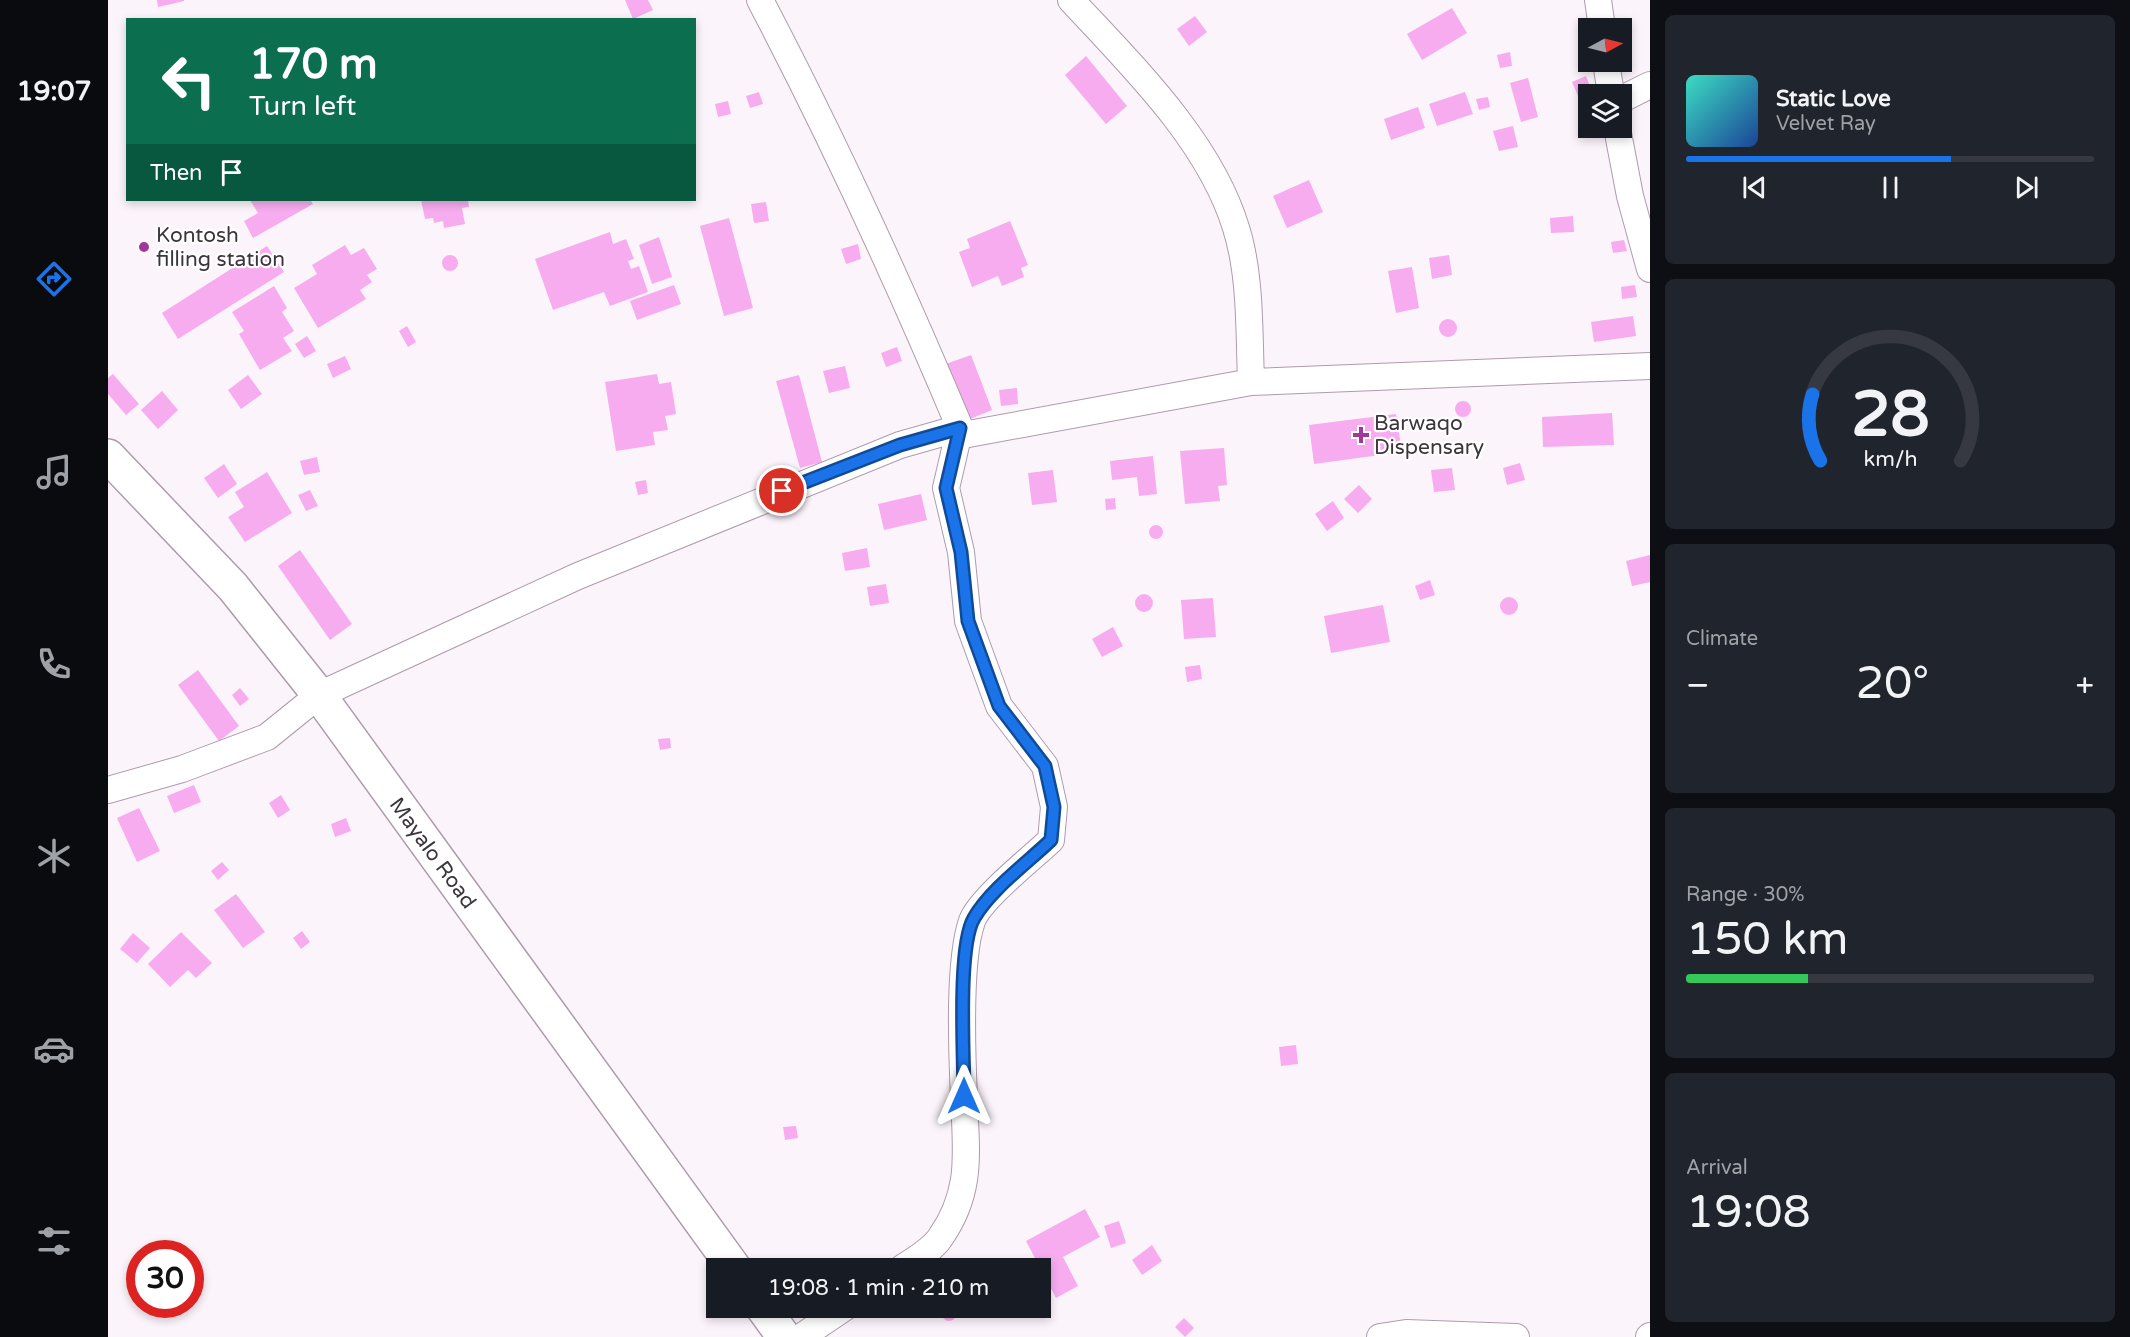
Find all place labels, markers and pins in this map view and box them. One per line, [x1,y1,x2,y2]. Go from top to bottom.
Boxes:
place label: Kontosh filling station [156,223,285,272]
marker: Kontosh filling station [137,240,151,254]
place label: Barwaqo Dispensary [1374,411,1484,460]
marker: Barwaqo Dispensary [1352,426,1370,444]
pin [756,465,807,516]

